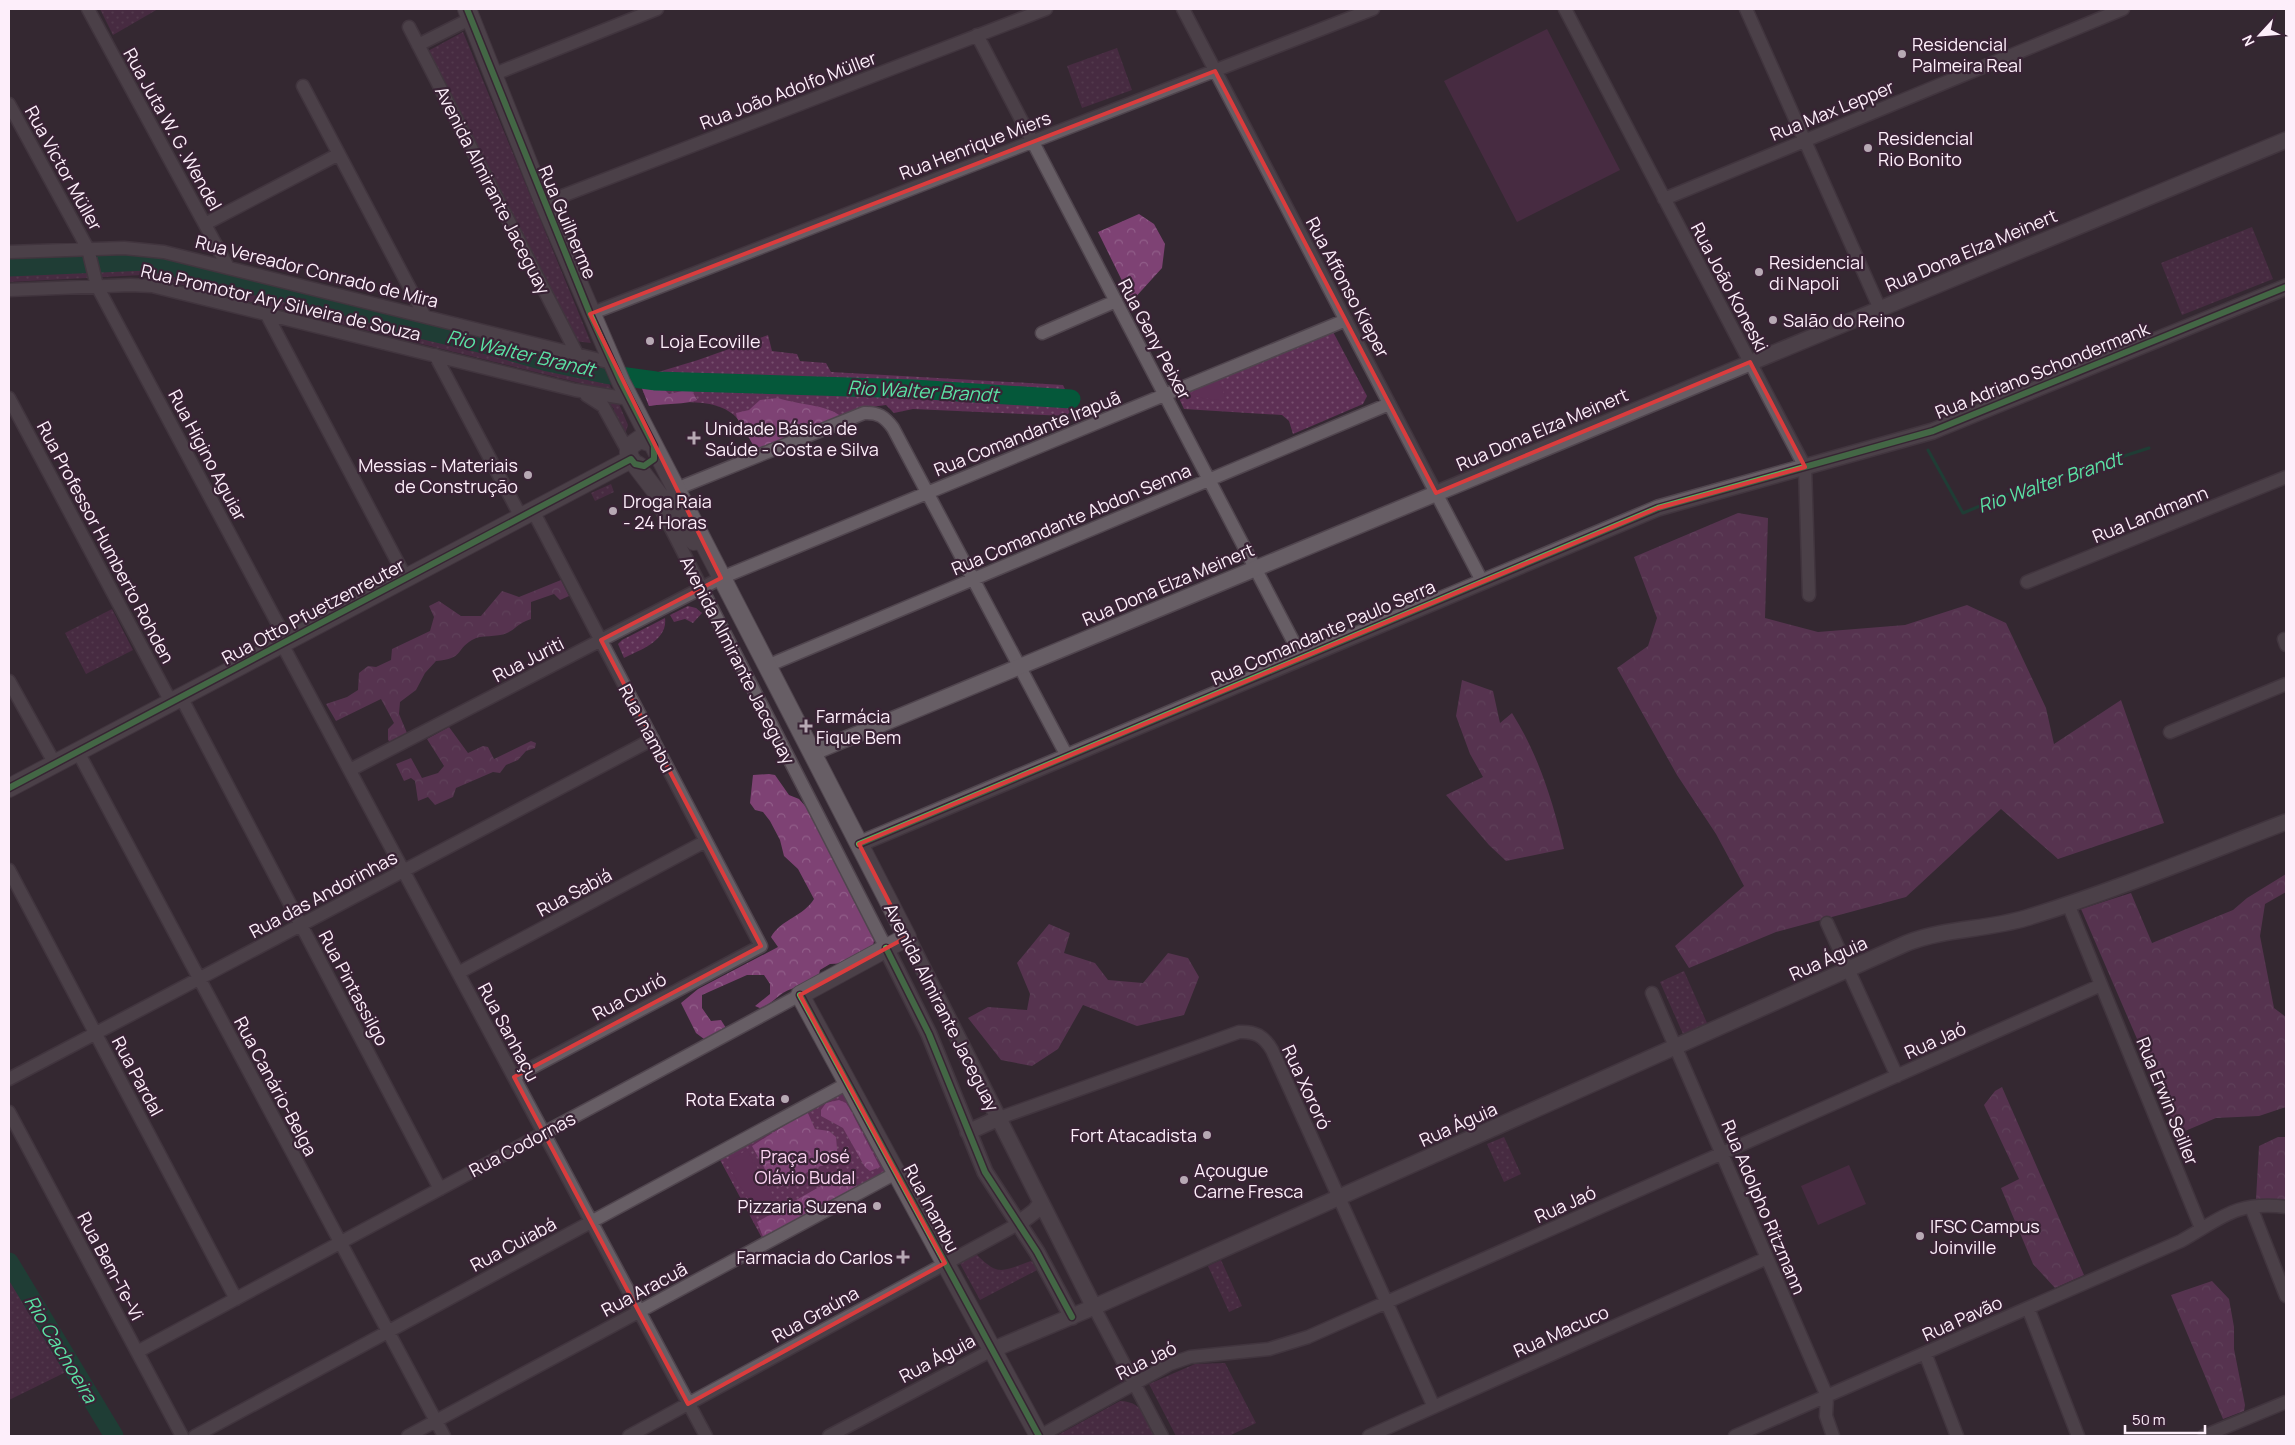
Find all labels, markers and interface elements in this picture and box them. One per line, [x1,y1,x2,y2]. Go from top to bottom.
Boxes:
north arrow [2235,10,2285,60]
place label: Residencial Palmeira Real [1912,32,2022,77]
text: N [2237,32,2259,50]
street label: Rua Juta W. G .Wendel [118,43,228,215]
street label: Rua João Adolfo Müller [696,45,880,135]
marker: Residencial Palmeira Real [1896,48,1908,60]
street label: Rua Max Lepper [1766,74,1898,146]
street label: Avenida Almirante Jaceguay [430,82,556,299]
street label: Rua Victor Müller [20,101,108,235]
street label: Rua Henrique Miers [896,105,1054,185]
place label: Residencial Rio Bonito [1878,126,1973,171]
marker: Residencial Rio Bonito [1862,142,1874,154]
street label: Rua Guilherme [533,162,603,282]
street label: Rua Dona Elza Meinert [1881,203,2061,297]
street label: Rua Affonso Kieper [1301,212,1395,362]
street label: Rua João Koneski [1686,218,1774,356]
street label: Rua Vereador Conrado de Mira [193,229,441,313]
place label: Residencial di Napoli [1769,250,1864,295]
street label: Rua Promotor Ary Silveira de Souza [139,258,423,346]
marker: Residencial di Napoli [1753,266,1765,278]
street label: Rua Geny Peixer [1113,274,1197,404]
place label: Salão do Reino [1783,308,1905,332]
marker: Salão do Reino [1767,314,1779,326]
street label: Rua Adriano Schondermank [1931,316,2154,424]
water label: Rio Walter Brandt [444,323,600,383]
place label: Loja Ecoville [660,329,760,353]
marker: Loja Ecoville [644,335,656,347]
water label: Rio Walter Brandt [847,374,1002,408]
street label: Rua Dona Elza Meinert [1452,382,1632,476]
street label: Rua Higino Aguiar [163,385,253,525]
street label: Rua Comandante Irapuã [930,385,1124,481]
place label: Unidade Básica de Saúde - Costa e Silva [705,416,879,461]
street label: Rua Professor Humberto Rohden [32,417,180,667]
marker: Unidade Básica de Saúde - Costa e Silva [687,431,701,445]
water label: Rio Walter Brandt [1974,444,2128,519]
place label: Messias - Materiais de Construção [358,453,518,498]
street label: Rua Comandante Abdon Senna [948,458,1194,580]
marker: Messias - Materiais de Construção [522,469,534,481]
street label: Rua Landmann [2089,480,2211,548]
place label: Droga Raia - 24 Horas [623,489,712,534]
marker: Droga Raia - 24 Horas [607,505,619,517]
street label: Rua Dona Elza Meinert [1078,537,1258,631]
street label: Rua Otto Pfuetzenreuter [217,552,409,669]
street label: Avenida Almirante Jaceguay [675,552,801,769]
street label: Rua Comandante Paulo Serra [1207,574,1439,690]
street label: Rua Juriti [488,631,568,687]
street label: Rua Inambu [614,679,680,777]
place label: Farmácia Fique Bem [816,704,901,749]
marker: Farmácia Fique Bem [800,720,812,732]
street label: Rua das Andorinhas [245,845,401,943]
street label: Rua Sabiá [532,862,616,922]
street label: Avenida Almirante Jaceguay [879,899,1005,1116]
street label: Rua Pintassilgo [314,926,394,1050]
street label: Rua Águia [1785,930,1871,986]
street label: Rua Curió [588,966,670,1026]
street label: Rua Sanhaçu [473,978,545,1086]
street label: Rua Canário-Belga [229,1012,323,1160]
street label: Rua Jaó [1901,1016,1969,1064]
street label: Rua Pardal [107,1032,169,1120]
street label: Rua Erwin Seiller [2131,1033,2205,1169]
street label: Rua Xororó [1277,1041,1337,1133]
place label: Rota Exata [686,1087,775,1111]
marker: Rota Exata [779,1093,791,1105]
street label: Rua Águia [1415,1096,1501,1152]
street label: Rua Codornas [465,1106,579,1182]
street label: Rua Adolpho Ritzmann [1716,1116,1812,1298]
place label: Fort Atacadista [1071,1123,1197,1147]
marker: Fort Atacadista [1201,1129,1213,1141]
park label: Praça José Olávio Budal [754,1144,856,1189]
place label: Açougue Carne Fresca [1194,1158,1303,1203]
street label: Rua Inambu [899,1159,965,1257]
marker: Açougue Carne Fresca [1178,1174,1190,1186]
street label: Rua Jaó [1531,1180,1599,1228]
place label: Pizzaria Suzena [738,1194,867,1218]
marker: Pizzaria Suzena [871,1200,883,1212]
street label: Rua Bem-Te-Vi [72,1208,150,1324]
street label: Rua Cuiabá [466,1211,560,1277]
place label: IFSC Campus Joinville [1930,1214,2040,1259]
marker: IFSC Campus Joinville [1914,1230,1926,1242]
place label: Farmacia do Carlos [737,1245,893,1269]
marker: Farmacia do Carlos [897,1251,909,1263]
street label: Rua Aracuã [597,1256,691,1322]
street label: Rua Graúna [767,1280,863,1348]
water label: Rio Cachoeira [19,1290,104,1409]
street label: Rua Pavão [1918,1290,2006,1346]
street label: Rua Macuco [1510,1299,1612,1363]
street label: Rua Águia [895,1328,979,1388]
street label: Rua Jaó [1112,1335,1180,1385]
scale bar [2125,1402,2205,1434]
text: 50 m [2132,1409,2166,1430]

